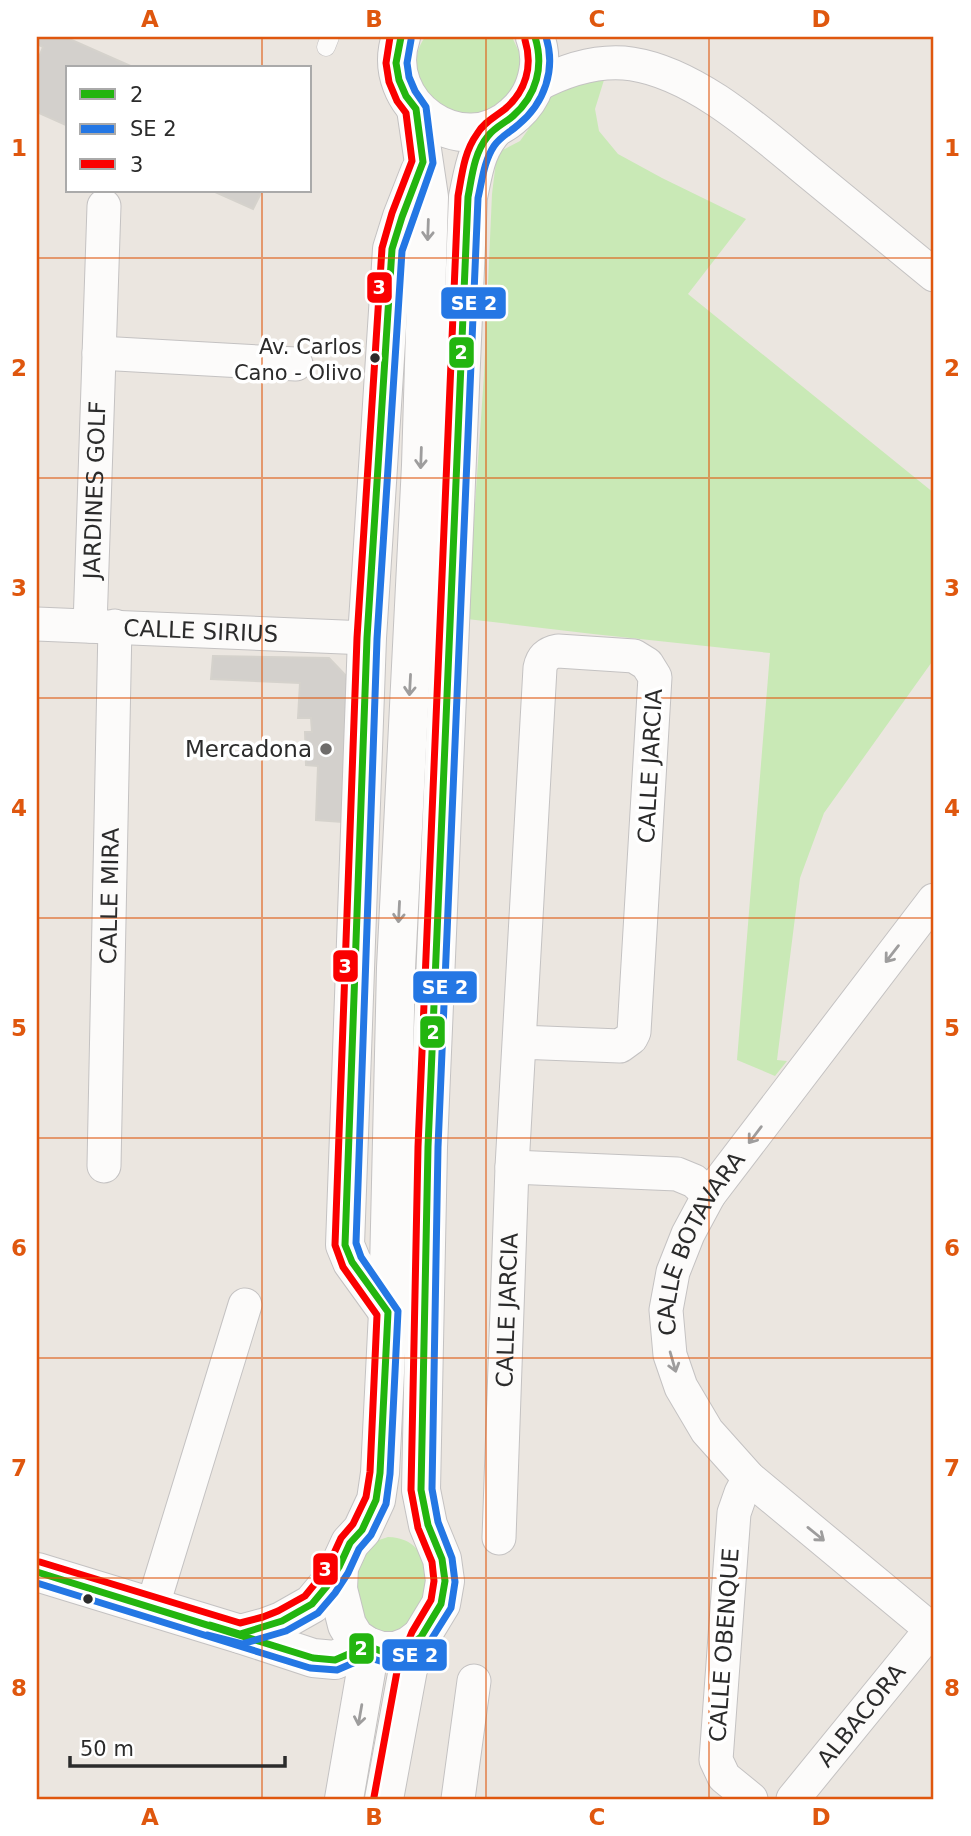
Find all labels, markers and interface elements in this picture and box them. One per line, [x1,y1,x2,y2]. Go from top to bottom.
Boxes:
text: A [141,6,159,32]
text: B [365,6,383,32]
text: C [589,6,605,32]
text: D [811,6,831,32]
legend [66,66,312,192]
text: 2 [130,83,143,107]
text: SE 2 [130,117,177,141]
text: 1 [11,135,27,161]
text: 1 [944,135,960,161]
text: 3 [130,153,143,177]
one-way arrow [421,218,435,241]
line badge: 3 [366,271,393,304]
text: 3 [372,276,386,298]
line badge: SE 2 [440,286,507,320]
text: SE 2 [451,292,497,314]
place label: Av. Carlos Cano - Olivo [234,335,362,385]
line badge: 2 [448,336,475,369]
text: 2 [454,341,468,363]
marker: Av. Carlos Cano - Olivo [368,351,382,365]
text: 2 [11,355,27,381]
text: 2 [944,355,960,381]
street label: JARDINES GOLF [79,401,110,582]
one-way arrow [415,446,428,469]
text: 3 [11,575,27,601]
text: 3 [944,575,960,601]
street label: CALLE SIRIUS [123,615,279,647]
one-way arrow [404,673,417,696]
street label: CALLE JARCIA [633,688,667,844]
place label: Mercadona [185,736,312,762]
marker: Mercadona [318,741,334,757]
text: 4 [11,795,27,821]
text: 4 [944,795,960,821]
street label: CALLE MIRA [95,827,124,965]
one-way arrow [393,900,406,923]
one-way arrow [885,944,900,963]
line badge: 3 [332,949,359,983]
text: 3 [338,955,352,977]
line badge: SE 2 [412,970,478,1004]
text: SE 2 [422,976,468,998]
text: 5 [11,1015,27,1041]
line badge: 2 [419,1015,446,1049]
text: 5 [944,1015,960,1041]
text: 2 [426,1021,440,1043]
one-way arrow [747,1125,762,1144]
street label: CALLE BOTAVARA [652,1147,750,1337]
street label: CALLE JARCIA [491,1232,523,1388]
text: 6 [11,1235,27,1261]
text: 6 [944,1235,960,1261]
one-way arrow [668,1351,681,1373]
text: 7 [11,1455,27,1481]
text: 7 [944,1455,960,1481]
one-way arrow [807,1526,825,1541]
street label: CALLE OBENQUE [704,1547,744,1743]
line badge: 3 [312,1552,339,1586]
text: 3 [318,1558,332,1580]
unlabelled marker [81,1592,95,1606]
line badge: 2 [348,1632,375,1665]
text: 2 [354,1637,368,1659]
line badge: SE 2 [381,1638,448,1672]
text: SE 2 [392,1644,438,1666]
street label: ALBACORA [812,1659,911,1772]
text: 8 [11,1675,27,1701]
text: 8 [944,1675,960,1701]
one-way arrow [353,1703,366,1726]
scale bar [70,1724,285,1768]
text: 50 m [80,1737,134,1761]
text: A [141,1804,159,1830]
text: B [365,1804,383,1830]
text: C [589,1804,605,1830]
text: D [811,1804,831,1830]

